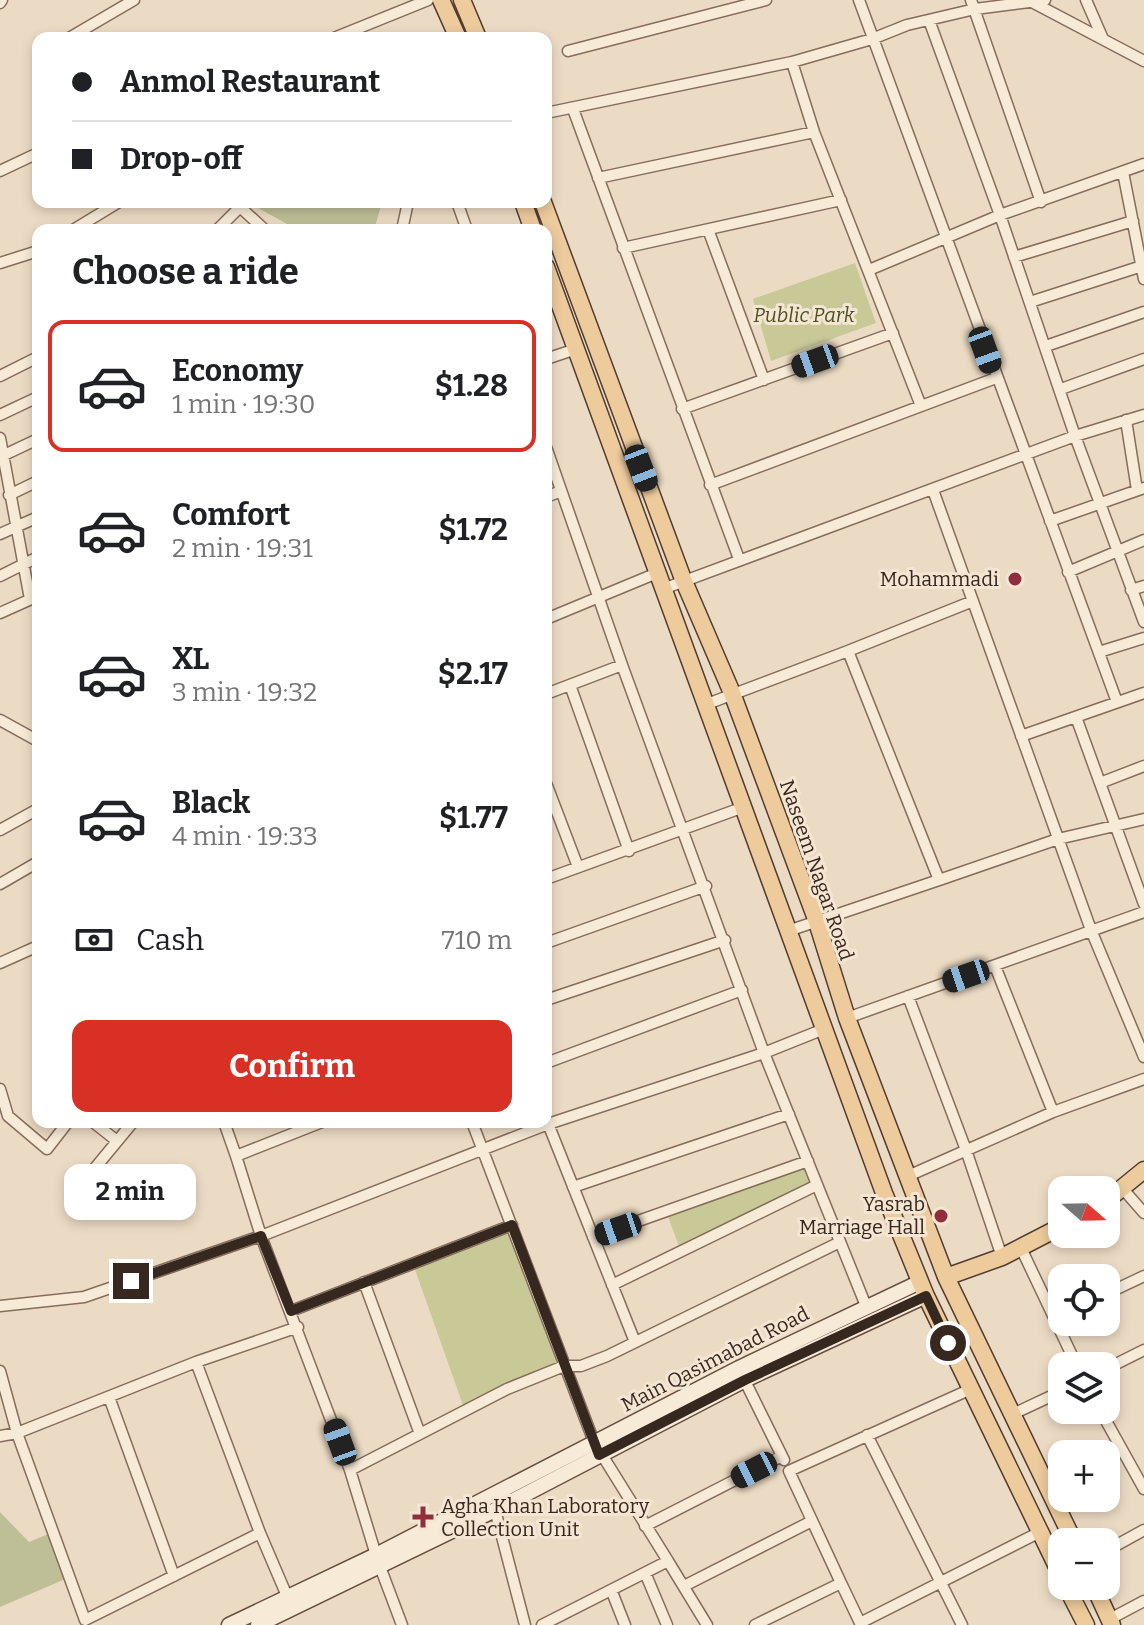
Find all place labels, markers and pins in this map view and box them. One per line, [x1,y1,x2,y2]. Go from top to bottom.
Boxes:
place label: Mohammadi [880,567,999,591]
marker: Mohammadi [1006,570,1024,588]
place label: Yasrab Marriage Hall [799,1192,925,1239]
marker: Yasrab Marriage Hall [932,1207,950,1225]
place label: Agha Khan Laboratory Collection Unit [441,1494,650,1541]
marker: Agha Khan Laboratory Collection Unit [412,1506,434,1528]

